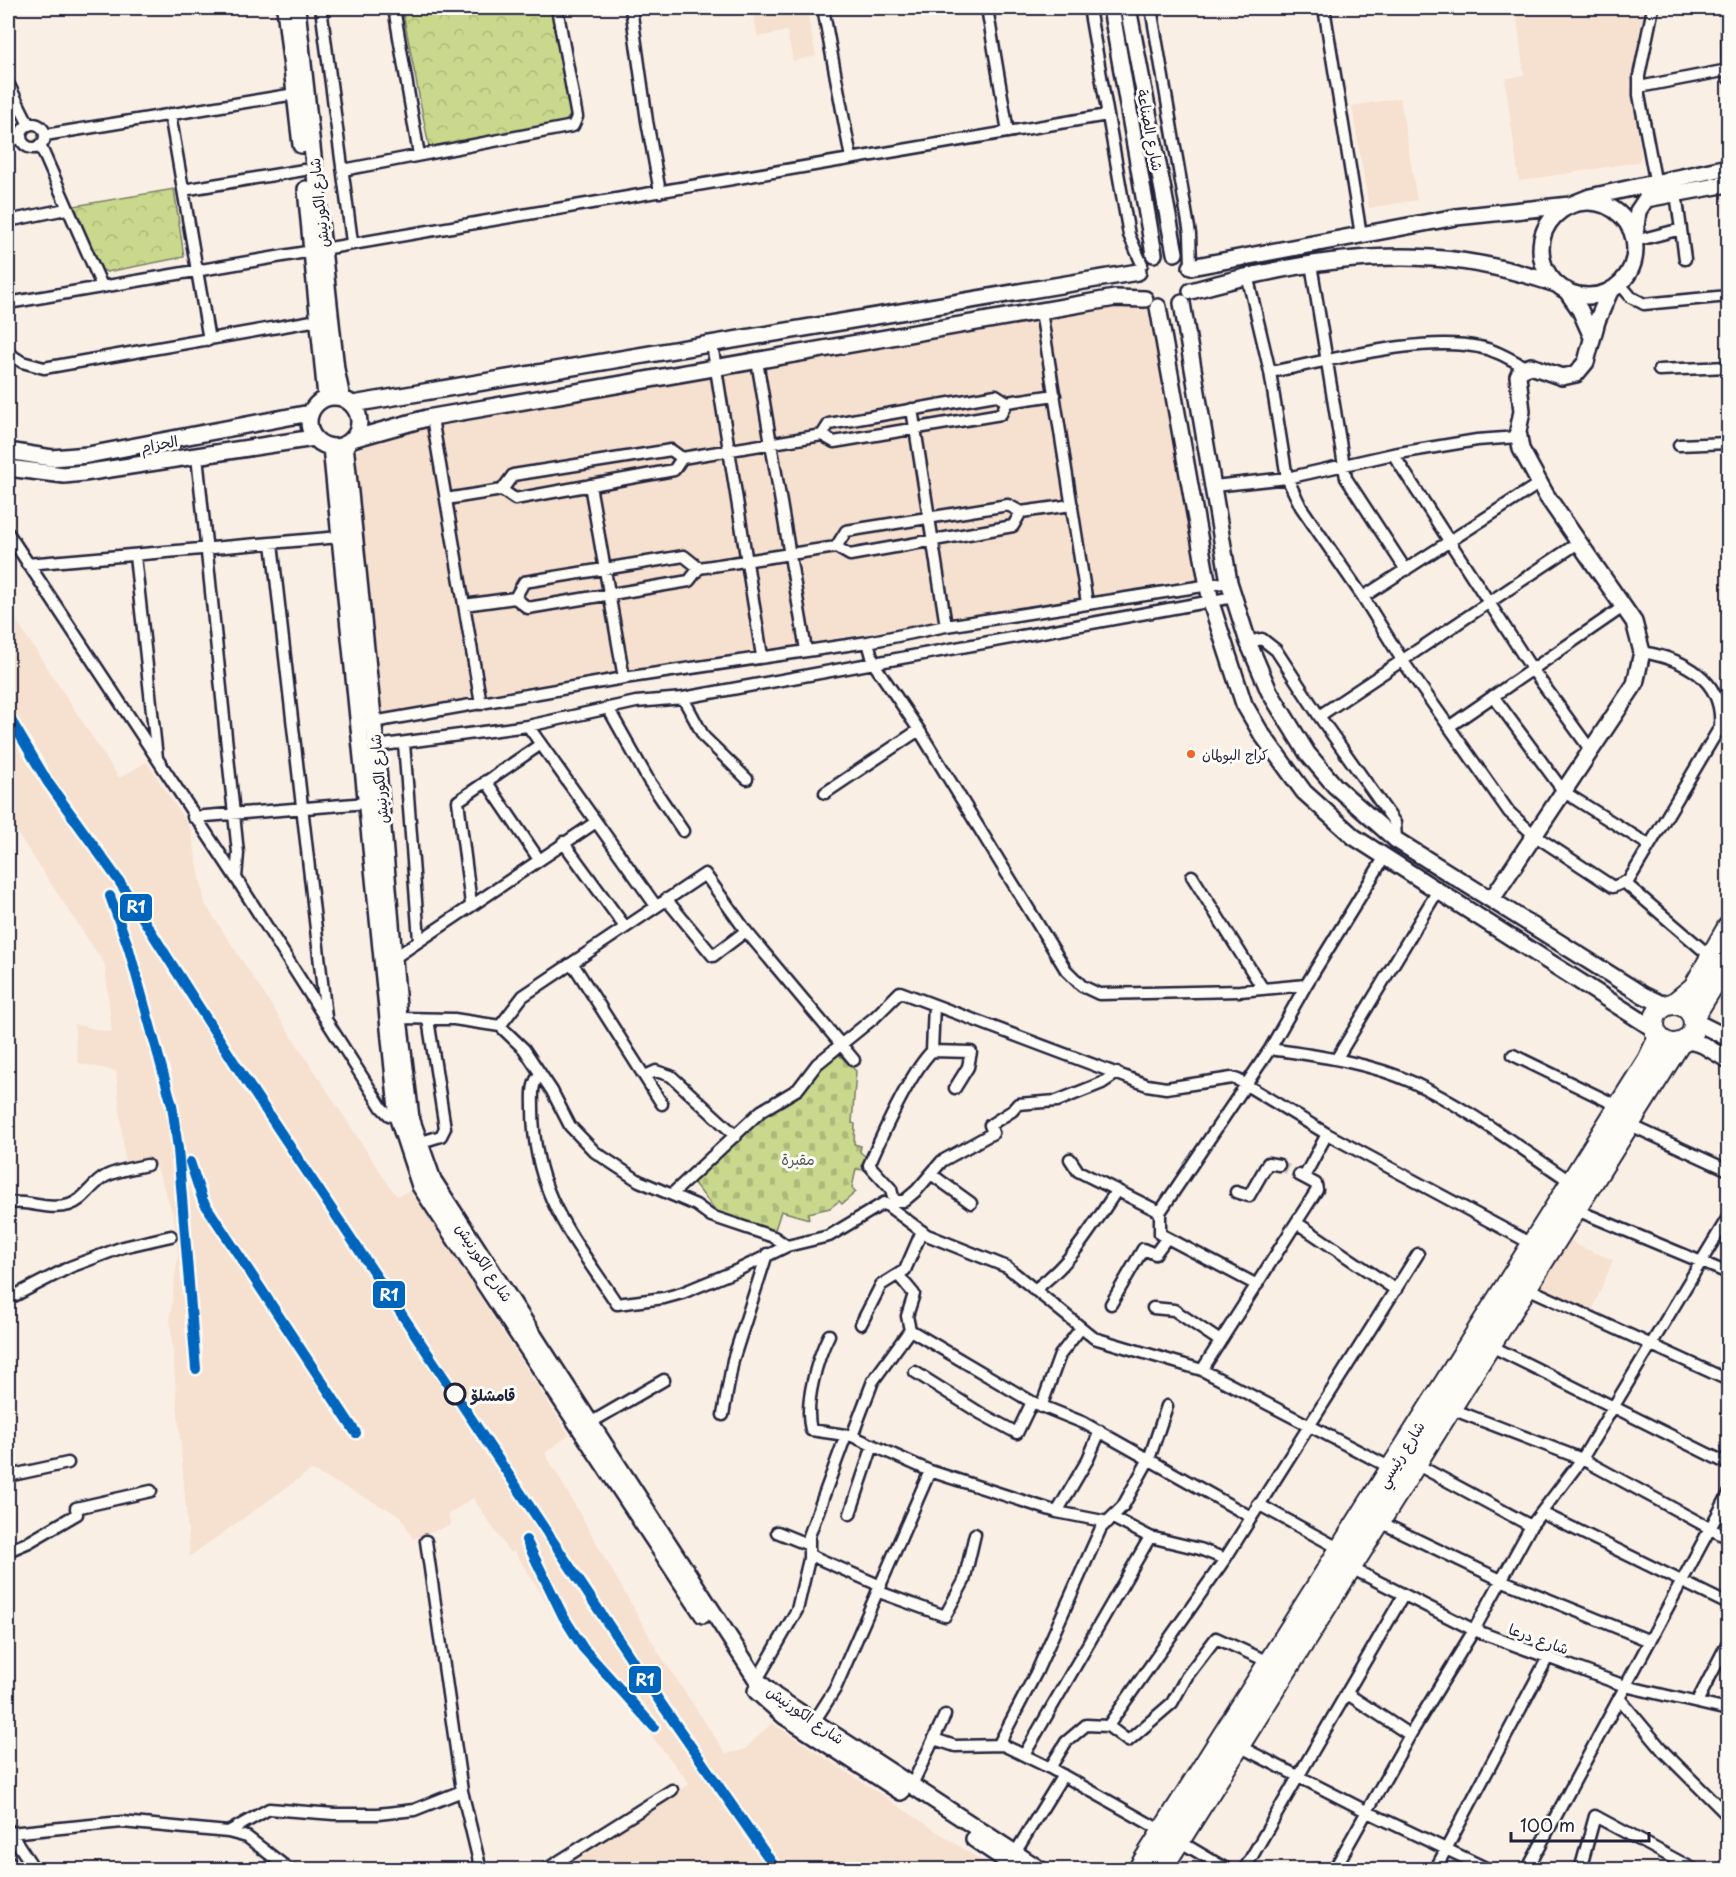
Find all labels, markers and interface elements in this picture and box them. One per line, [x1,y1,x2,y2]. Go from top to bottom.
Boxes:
street label: شارع الصناعة [1132,87,1170,173]
street label: شارع الكورنيش [302,157,334,249]
street label: الحزام [139,428,180,460]
street label: شارع الكورنيش [363,733,393,825]
place label: كراج البولمان [1202,744,1268,765]
marker: كراج البولمان [1185,748,1197,760]
line badge: R1 [119,893,153,922]
text: R1 [127,894,146,918]
park label: مقبرة [781,1147,815,1170]
street label: شارع الكورنيش [451,1218,519,1306]
line badge: R1 [372,1280,406,1309]
text: R1 [380,1282,399,1306]
marker: قامشلۆ [444,1383,466,1405]
place label: قامشلۆ [470,1383,516,1406]
street label: شارع رئيسي [1370,1416,1432,1493]
street label: شارع درعا [1506,1616,1572,1660]
line badge: R1 [628,1665,662,1694]
text: R1 [636,1667,655,1691]
street label: شارع الكورنيش [763,1679,849,1749]
scale bar [1511,1805,1649,1843]
text: 100 m [1520,1811,1575,1838]

